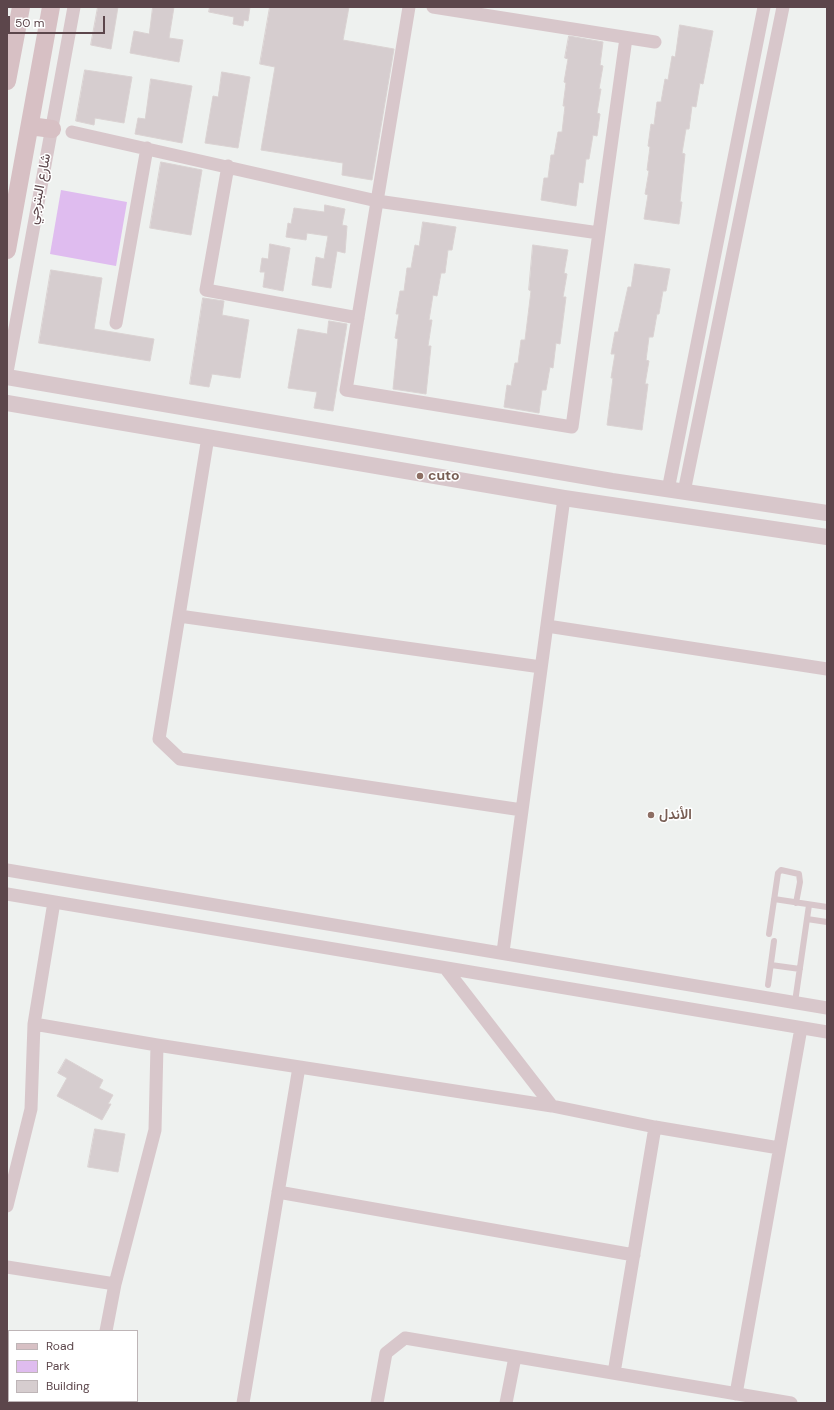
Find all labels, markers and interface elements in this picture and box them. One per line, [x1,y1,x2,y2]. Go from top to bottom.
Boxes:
scale bar [10,8,107,34]
text: 50 m [15,15,44,31]
street label: شارع البترجي [25,152,55,226]
place label: cuto [428,468,460,484]
marker: cuto [415,471,425,481]
place label: الأندل [659,807,692,823]
marker: الأندل [646,810,656,820]
legend [8,1330,138,1402]
text: Road [46,1338,74,1354]
text: Park [46,1358,70,1374]
text: Building [46,1378,90,1394]

